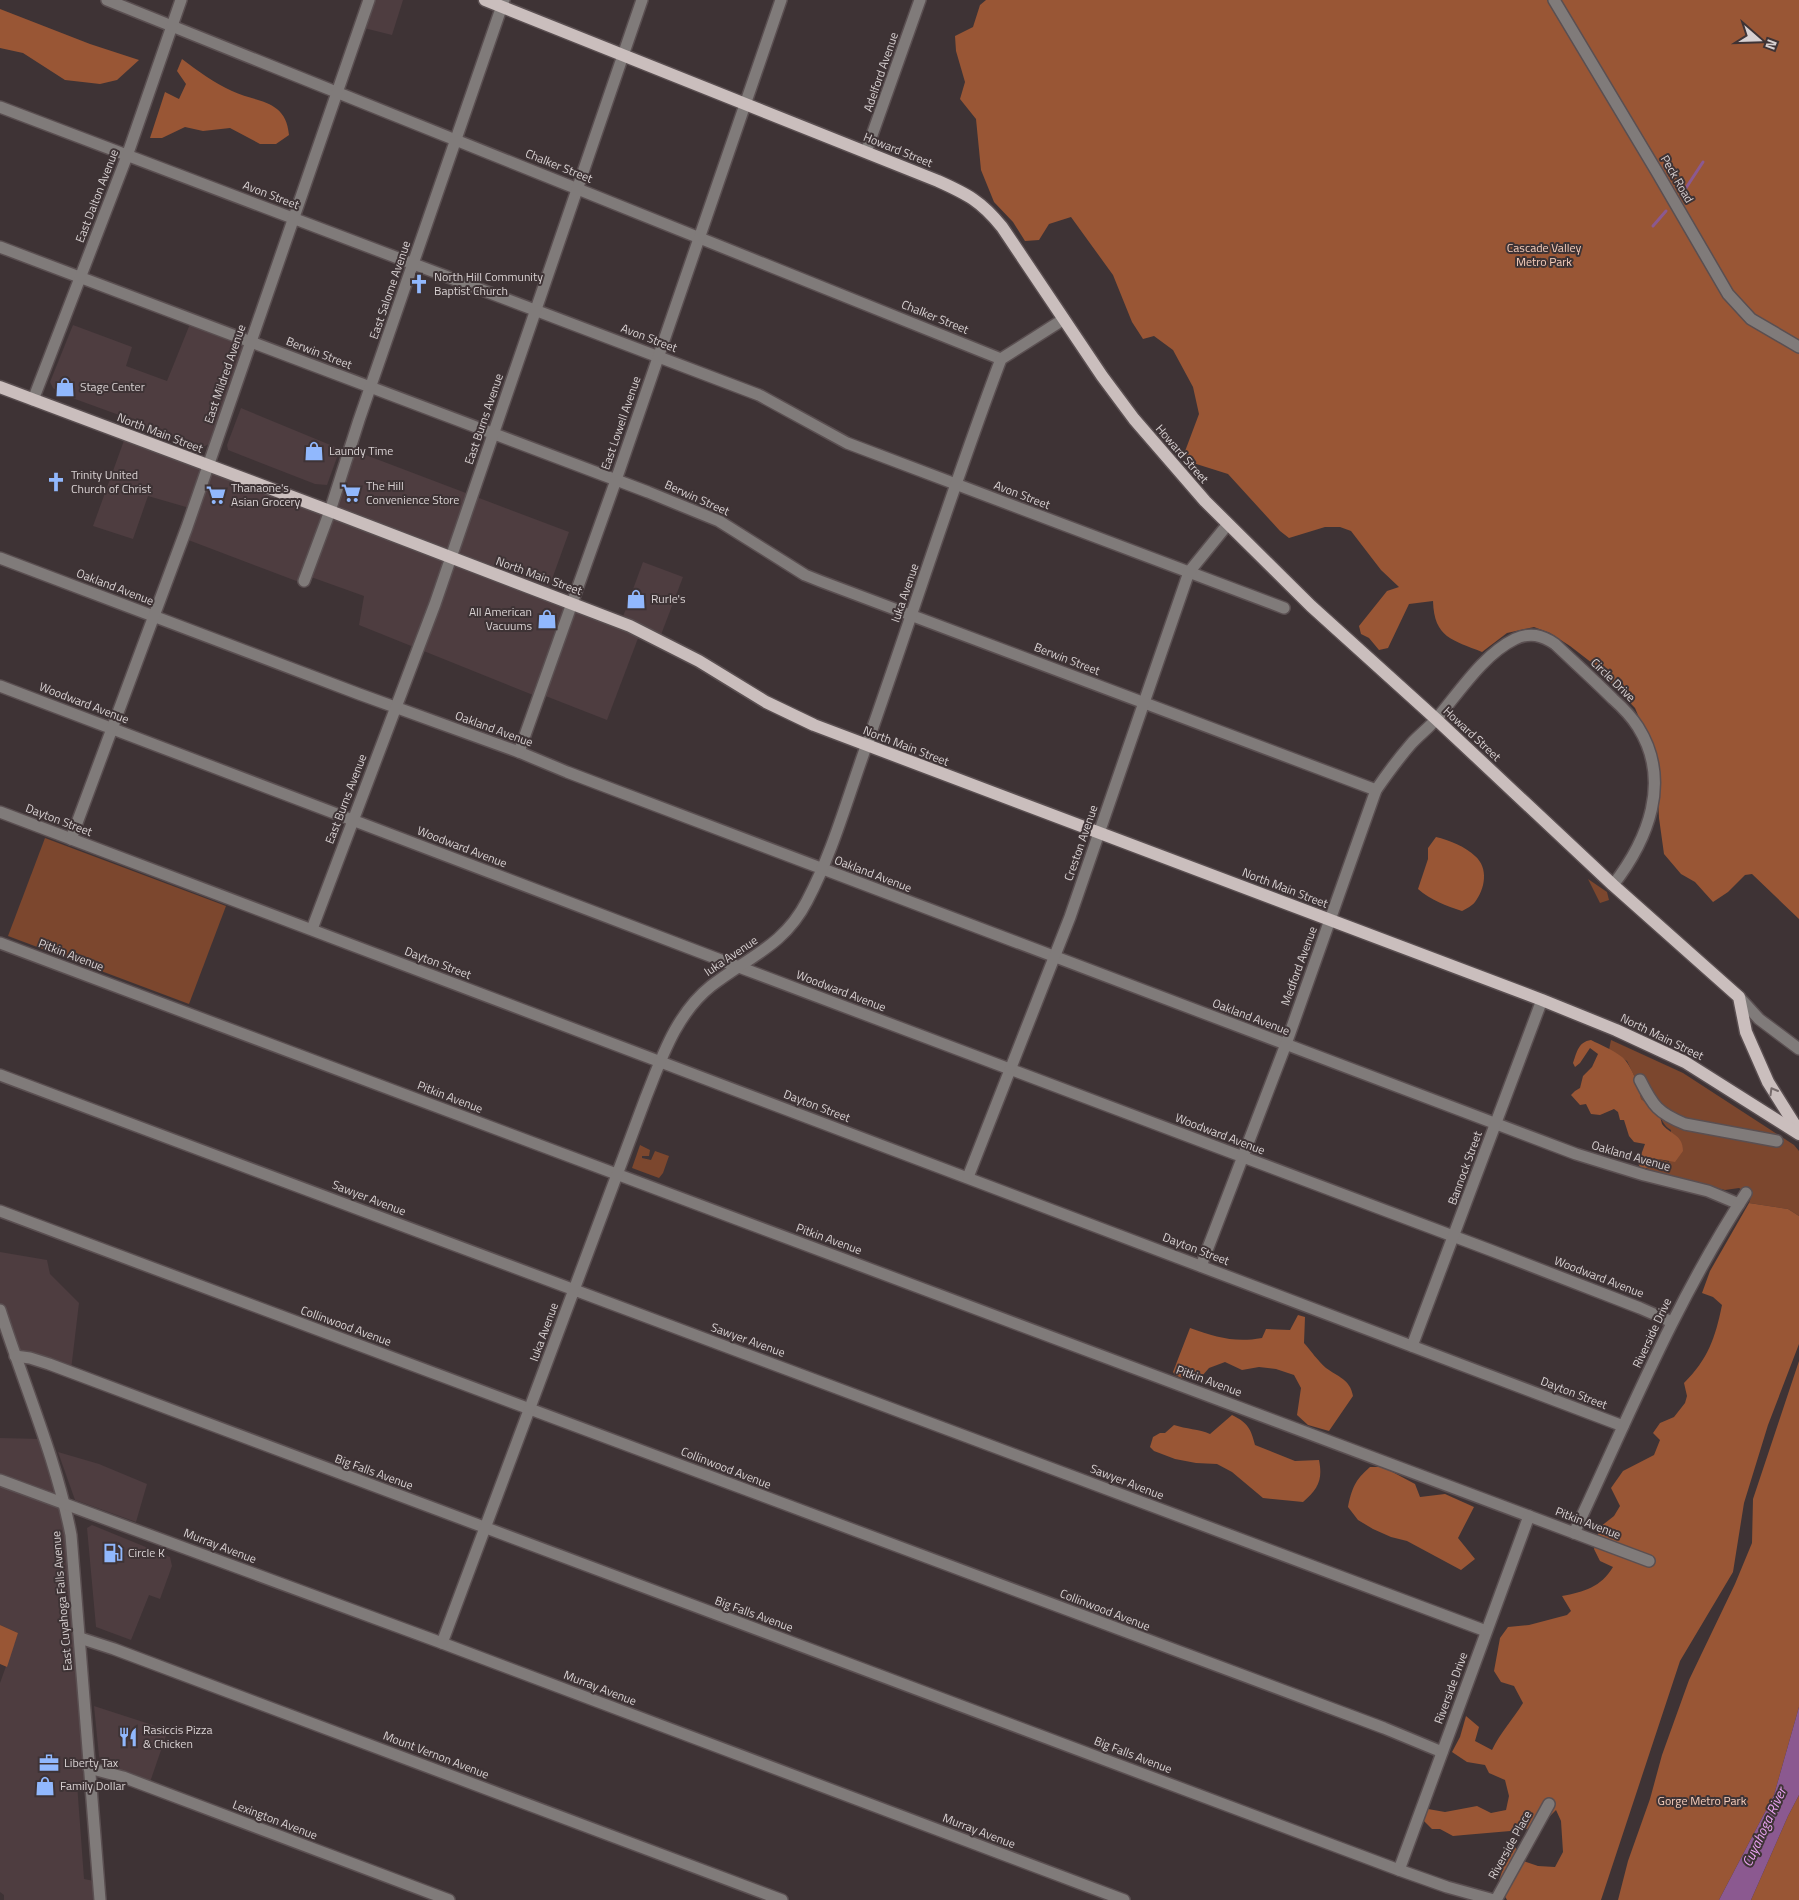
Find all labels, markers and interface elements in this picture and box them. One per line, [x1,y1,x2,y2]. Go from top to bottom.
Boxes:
north arrow [1734,15,1784,65]
street label: Adelford Avenue [858,30,903,114]
text: N [1760,36,1783,53]
street label: Howard Street [861,127,936,172]
street label: Chalker Street [523,143,596,188]
street label: East Dalton Avenue [70,146,123,245]
street label: Peck Road [1656,151,1699,206]
street label: Avon Street [240,175,303,214]
street label: East Salome Avenue [364,238,415,342]
park label: Cascade Valley Metro Park [1507,238,1581,271]
place label: North Hill Community Baptist Church [434,267,543,300]
church icon: North Hill Community Baptist Church [408,273,430,295]
street label: Chalker Street [899,294,972,339]
street label: Avon Street [618,318,681,357]
street label: East Mildred Avenue [199,322,250,426]
street label: Berwin Street [283,331,356,374]
street label: East Burns Avenue [459,371,508,467]
street label: East Lowell Avenue [596,373,645,472]
shop icon: Stage Center [54,376,76,398]
place label: Stage Center [80,377,145,396]
street label: North Main Street [114,407,207,458]
street label: Howard Street [1151,420,1214,488]
shop icon: Laundy Time [303,440,325,462]
place label: Laundy Time [329,441,393,460]
place label: Trinity United Church of Christ [71,465,152,498]
church icon: Trinity United Church of Christ [45,471,67,493]
street label: Berwin Street [662,475,733,521]
street label: Avon Street [991,475,1054,514]
place label: The Hill Convenience Store [366,476,459,509]
place label: Thanaone's Asian Grocery [231,478,301,511]
supermarket icon: The Hill Convenience Store [340,482,362,504]
supermarket icon: Thanaone's Asian Grocery [205,484,227,506]
street label: North Main Street [493,551,586,600]
street label: Iuka Avenue [886,561,923,625]
street label: Oakland Avenue [74,563,157,610]
shop icon: Rurle's [625,588,647,610]
place label: Rurle's [651,589,686,608]
place label: All American Vacuums [469,602,532,635]
shop icon: All American Vacuums [536,608,558,630]
street label: Berwin Street [1031,637,1104,680]
street label: Circle Drive [1587,653,1640,706]
street label: Woodward Avenue [36,677,132,728]
street label: Howard Street [1439,702,1506,766]
street label: Oakland Avenue [453,706,536,751]
street label: North Main Street [860,720,953,771]
street label: East Burns Avenue [320,751,371,847]
street label: Dayton Street [23,798,96,841]
street label: Creston Avenue [1059,802,1102,883]
street label: Woodward Avenue [414,821,510,872]
street label: Oakland Avenue [832,850,915,897]
street label: North Main Street [1239,862,1332,913]
street label: Medford Avenue [1275,924,1322,1008]
street label: Iuka Avenue [700,931,761,981]
street label: Pitkin Avenue [36,933,107,976]
street label: Dayton Street [402,941,475,984]
street label: Woodward Avenue [793,965,889,1016]
street label: Oakland Avenue [1210,993,1293,1040]
street label: North Main Street [1617,1008,1708,1065]
street label: Pitkin Avenue [415,1075,486,1118]
street label: Dayton Street [781,1084,854,1127]
one-way arrow [1770,1087,1780,1096]
street label: Woodward Avenue [1172,1108,1268,1159]
street label: Bannock Street [1442,1128,1487,1207]
street label: Oakland Avenue [1589,1135,1673,1176]
street label: Sawyer Avenue [329,1175,409,1220]
street label: Pitkin Avenue [794,1218,865,1259]
street label: Dayton Street [1160,1227,1233,1270]
street label: Woodward Avenue [1551,1251,1647,1302]
street label: Riverside Drive [1627,1295,1676,1371]
street label: Collinwood Avenue [298,1300,394,1351]
street label: Iuka Avenue [524,1300,563,1364]
street label: Sawyer Avenue [708,1317,788,1362]
street label: Pitkin Avenue [1174,1360,1245,1401]
street label: Dayton Street [1538,1371,1611,1414]
street label: Collinwood Avenue [678,1442,774,1494]
street label: Big Falls Avenue [332,1449,416,1494]
street label: Sawyer Avenue [1087,1459,1167,1504]
street label: Pitkin Avenue [1553,1501,1624,1544]
street label: Murray Avenue [181,1523,259,1568]
street label: East Cuyahoga Falls Avenue [46,1530,77,1672]
fuel station icon: Circle K [102,1542,124,1564]
place label: Circle K [128,1543,165,1562]
street label: Collinwood Avenue [1057,1584,1153,1636]
street label: Big Falls Avenue [712,1591,796,1636]
street label: Riverside Drive [1429,1649,1472,1727]
street label: Murray Avenue [561,1665,639,1710]
place label: Rasiccis Pizza & Chicken [143,1720,213,1753]
restaurant icon: Rasiccis Pizza & Chicken [117,1726,139,1748]
street label: Mount Vernon Avenue [380,1726,492,1784]
street label: Big Falls Avenue [1091,1731,1175,1778]
office icon: Liberty Tax [38,1752,60,1774]
place label: Liberty Tax [64,1753,119,1772]
shop icon: Family Dollar [34,1775,56,1797]
place label: Family Dollar [60,1776,126,1795]
water label: Cuyahoga River [1736,1782,1792,1870]
park label: Gorge Metro Park [1658,1791,1747,1810]
street label: Lexington Avenue [230,1795,320,1844]
street label: Riverside Place [1483,1807,1536,1883]
street label: Murray Avenue [940,1808,1018,1853]

